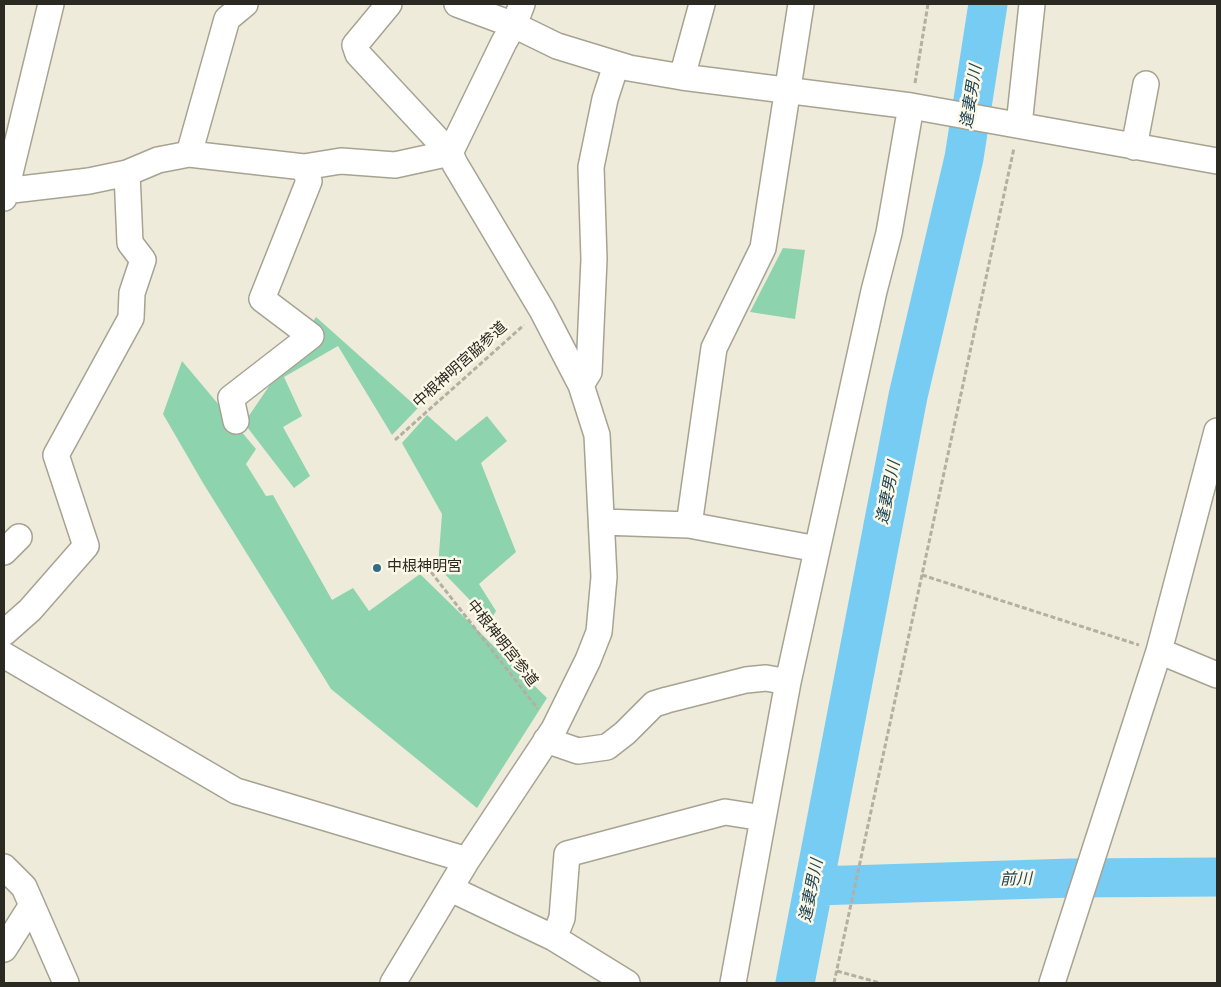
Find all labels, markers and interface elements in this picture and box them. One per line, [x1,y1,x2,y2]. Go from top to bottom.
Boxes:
water label: 逢妻男川 [959,64,987,130]
street label: 中根神明宮脇参道 [410,319,512,413]
water label: 逢妻男川 [874,460,906,526]
place label: 中根神明宮 [387,559,462,577]
marker: 中根神明宮 [371,562,383,574]
street label: 中根神明宮参道 [462,597,540,691]
water label: 逢妻男川 [797,858,829,924]
water label: 前川 [1000,871,1032,891]

